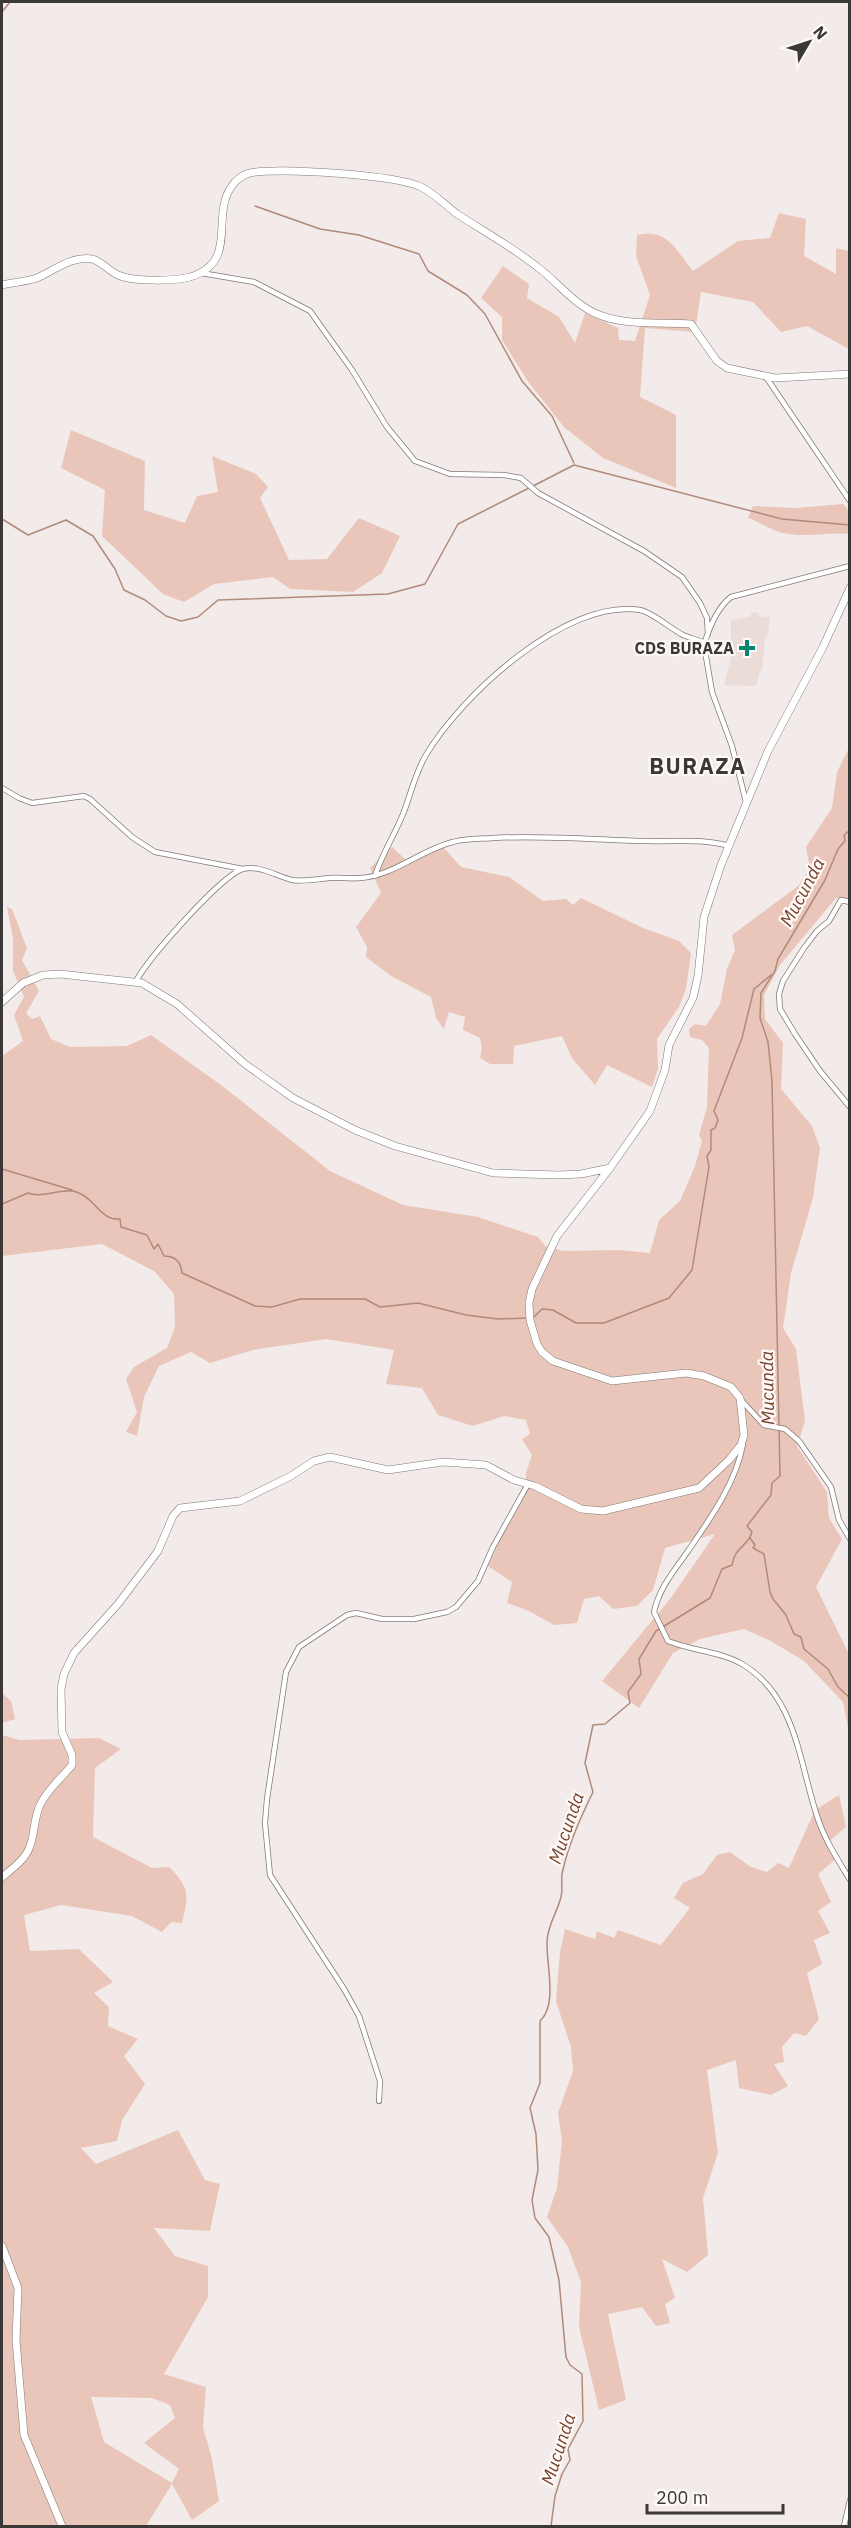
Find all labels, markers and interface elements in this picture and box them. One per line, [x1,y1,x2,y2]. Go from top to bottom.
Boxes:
north arrow [779,12,839,72]
text: N [809,22,832,43]
place label: CDS BURAZA [634,638,734,658]
marker: CDS BURAZA [738,639,756,657]
district label: BURAZA [649,751,747,780]
water label: Mucunda [774,854,830,930]
water label: Mucunda [755,1351,779,1425]
water label: Mucunda [543,1789,589,1867]
water label: Mucunda [536,2410,580,2488]
scale bar [647,2477,784,2515]
text: 200 m [656,2486,708,2509]

